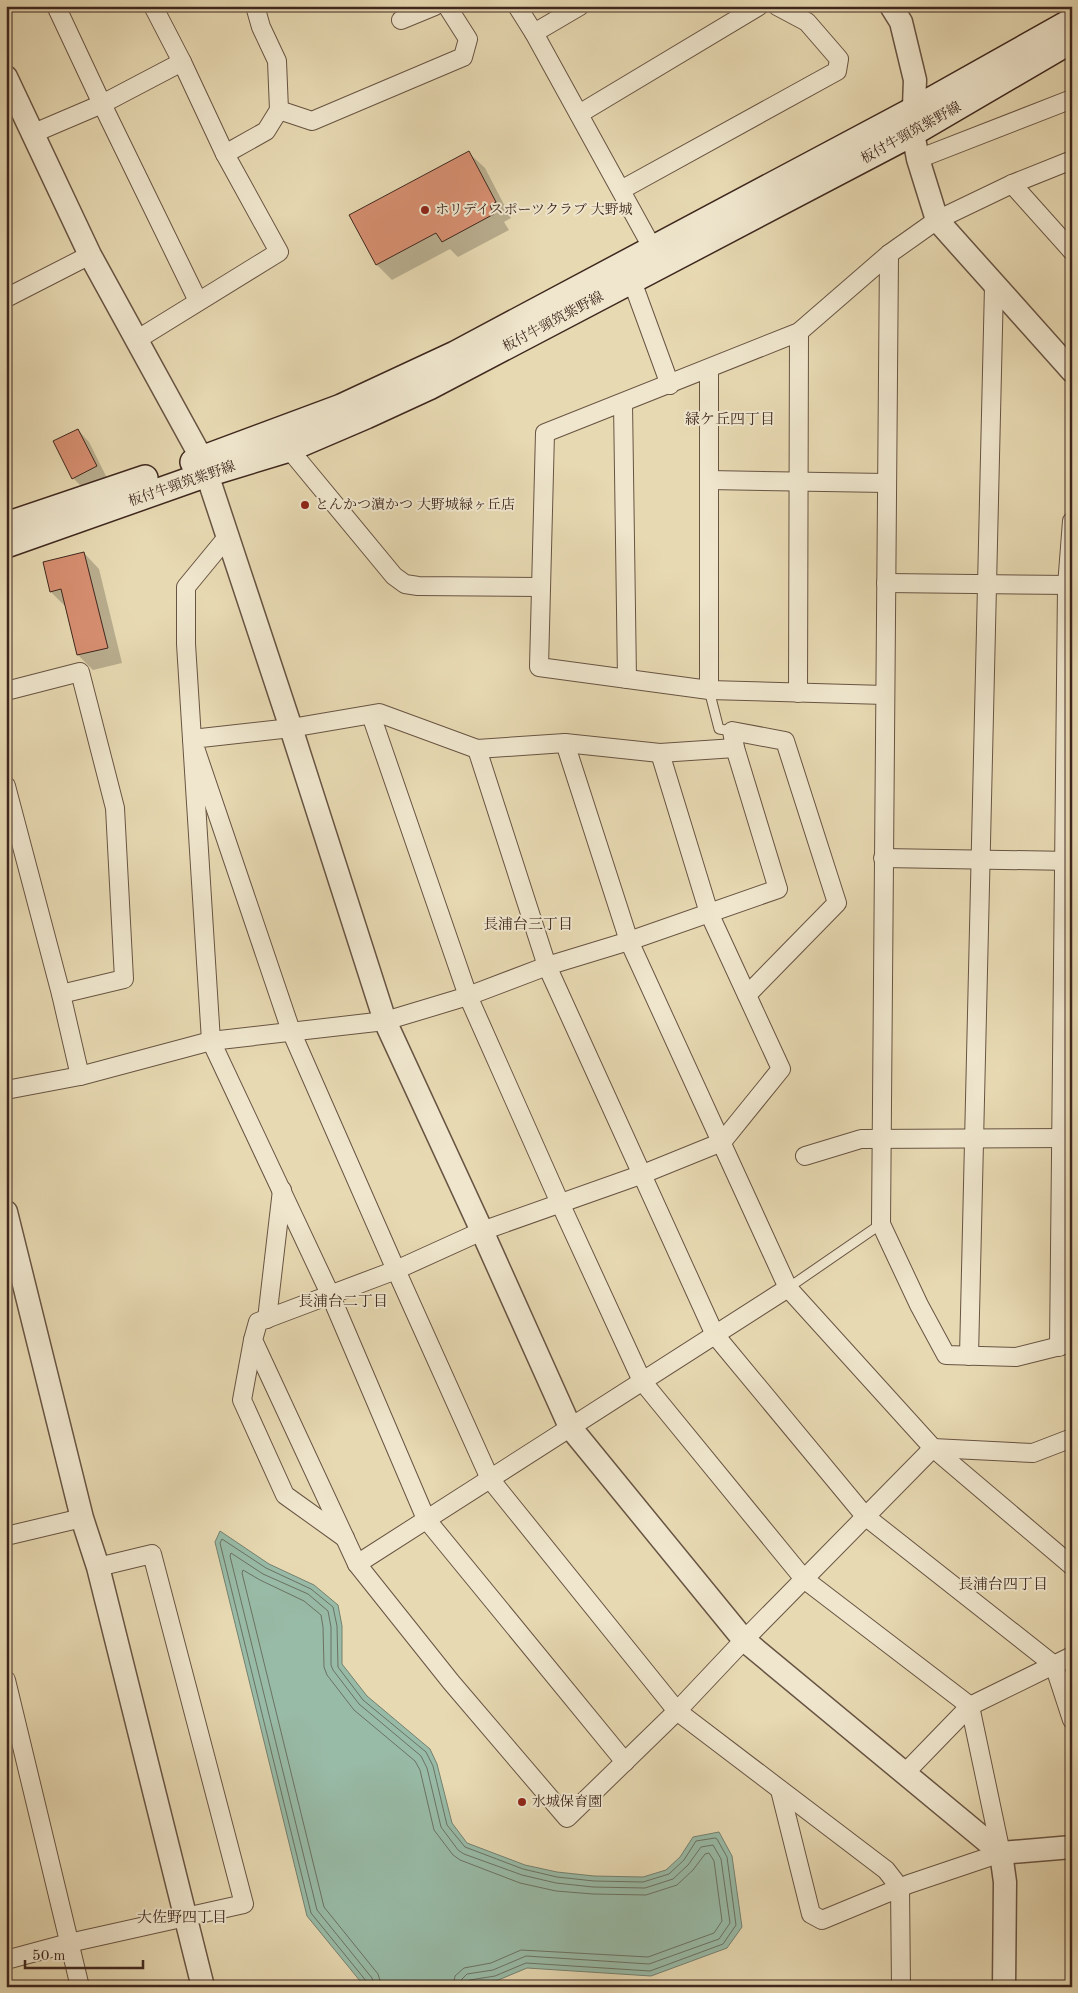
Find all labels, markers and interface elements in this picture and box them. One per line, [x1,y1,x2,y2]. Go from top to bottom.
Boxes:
street label: 板付牛頸筑紫野線 [858,99,963,166]
place label: ホリデイスポーツクラブ 大野城 [435,202,633,217]
marker: ホリデイスポーツクラブ 大野城 [419,204,431,216]
street label: 板付牛頸筑紫野線 [500,289,606,354]
district label: 緑ケ丘四丁目 [685,411,775,428]
street label: 板付牛頸筑紫野線 [126,458,237,509]
place label: とんかつ濵かつ 大野城緑ヶ丘店 [315,497,515,512]
marker: とんかつ濵かつ 大野城緑ヶ丘店 [299,499,311,511]
district label: 長浦台三丁目 [483,916,573,933]
district label: 長浦台二丁目 [298,1293,388,1310]
district label: 長浦台四丁目 [958,1576,1048,1593]
place label: 水城保育園 [532,1794,602,1809]
marker: 水城保育園 [516,1796,528,1808]
district label: 大佐野四丁目 [137,1909,227,1926]
scale bar [25,1938,142,1970]
text: 50 m [32,1949,66,1964]

